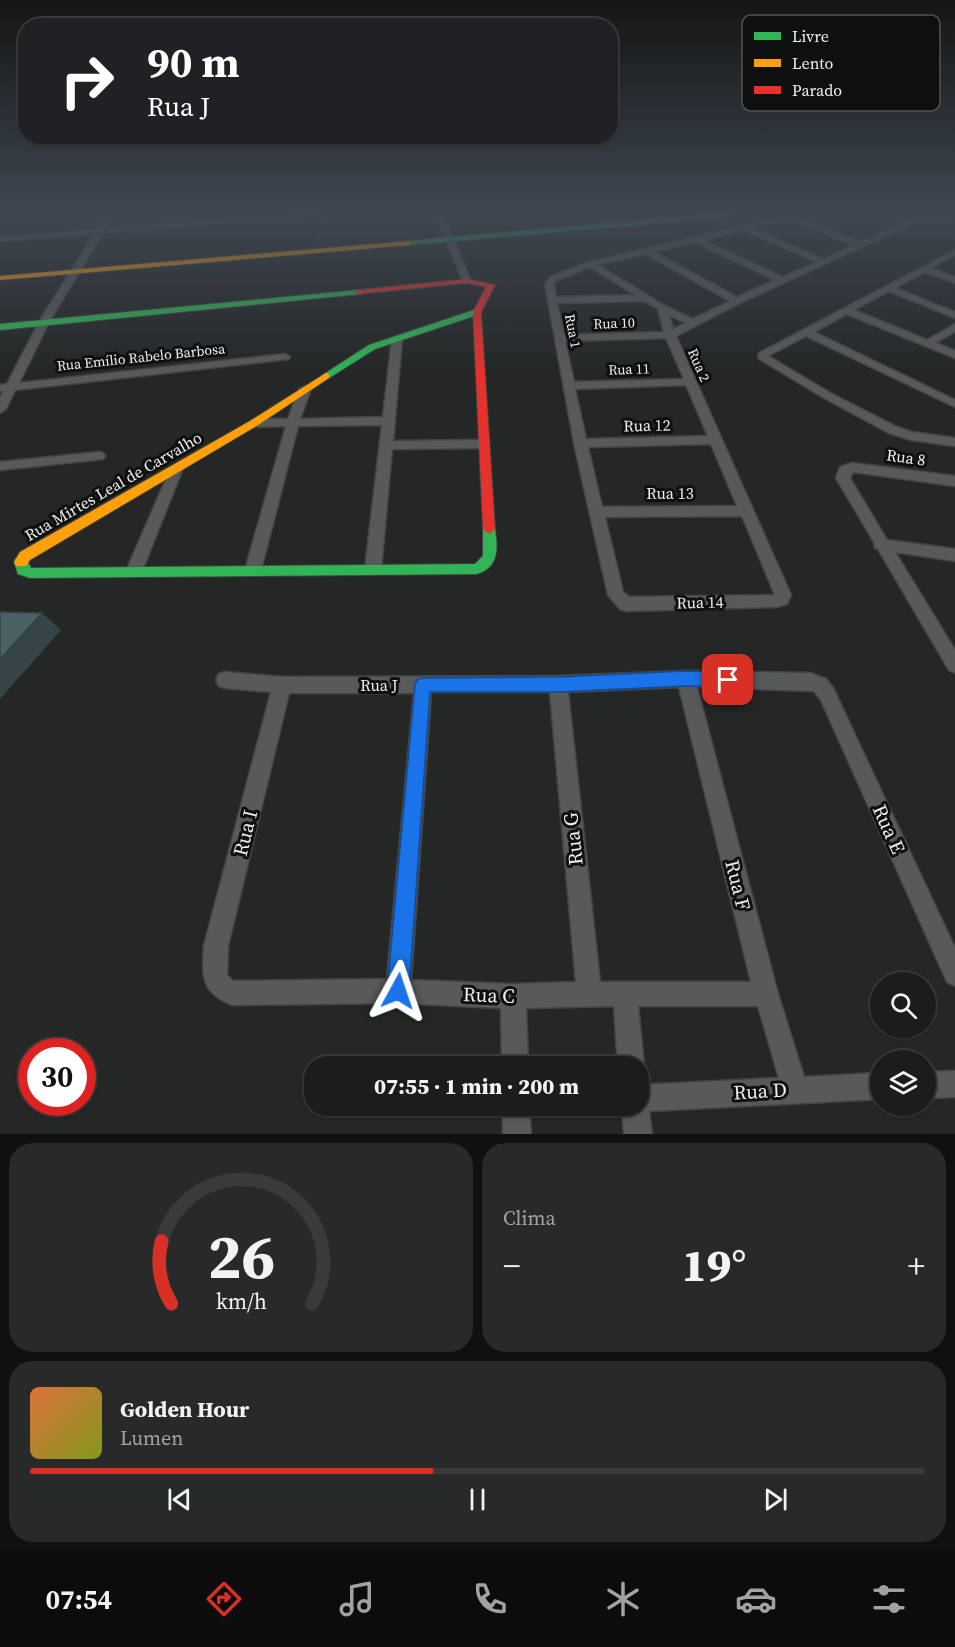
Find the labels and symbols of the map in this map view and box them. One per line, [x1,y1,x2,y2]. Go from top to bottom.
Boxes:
legend [742,15,940,111]
text: Livre [792,25,829,47]
text: Lento [792,52,834,74]
text: Parado [792,79,842,101]
street label: Rua 1 [560,312,586,350]
street label: Rua 10 [593,312,635,334]
street label: Rua Emílio Rabelo Barbosa [56,338,227,376]
street label: Rua 2 [683,345,715,385]
street label: Rua 11 [608,358,650,380]
street label: Rua 12 [623,414,671,436]
street label: Rua Mirtes Leal de Carvalho [20,426,206,546]
street label: Rua 8 [885,443,927,471]
street label: Rua 13 [646,482,694,504]
street label: Rua 14 [676,591,724,613]
pin [702,654,753,705]
street label: Rua J [360,674,398,696]
street label: Rua E [866,800,912,858]
street label: Rua I [226,807,264,859]
street label: Rua G [556,811,590,867]
street label: Rua F [718,857,758,913]
position arrow [366,959,430,1023]
street label: Rua C [463,980,515,1010]
speed limit sign: 30 [18,1038,96,1116]
street label: Rua D [733,1076,787,1106]

